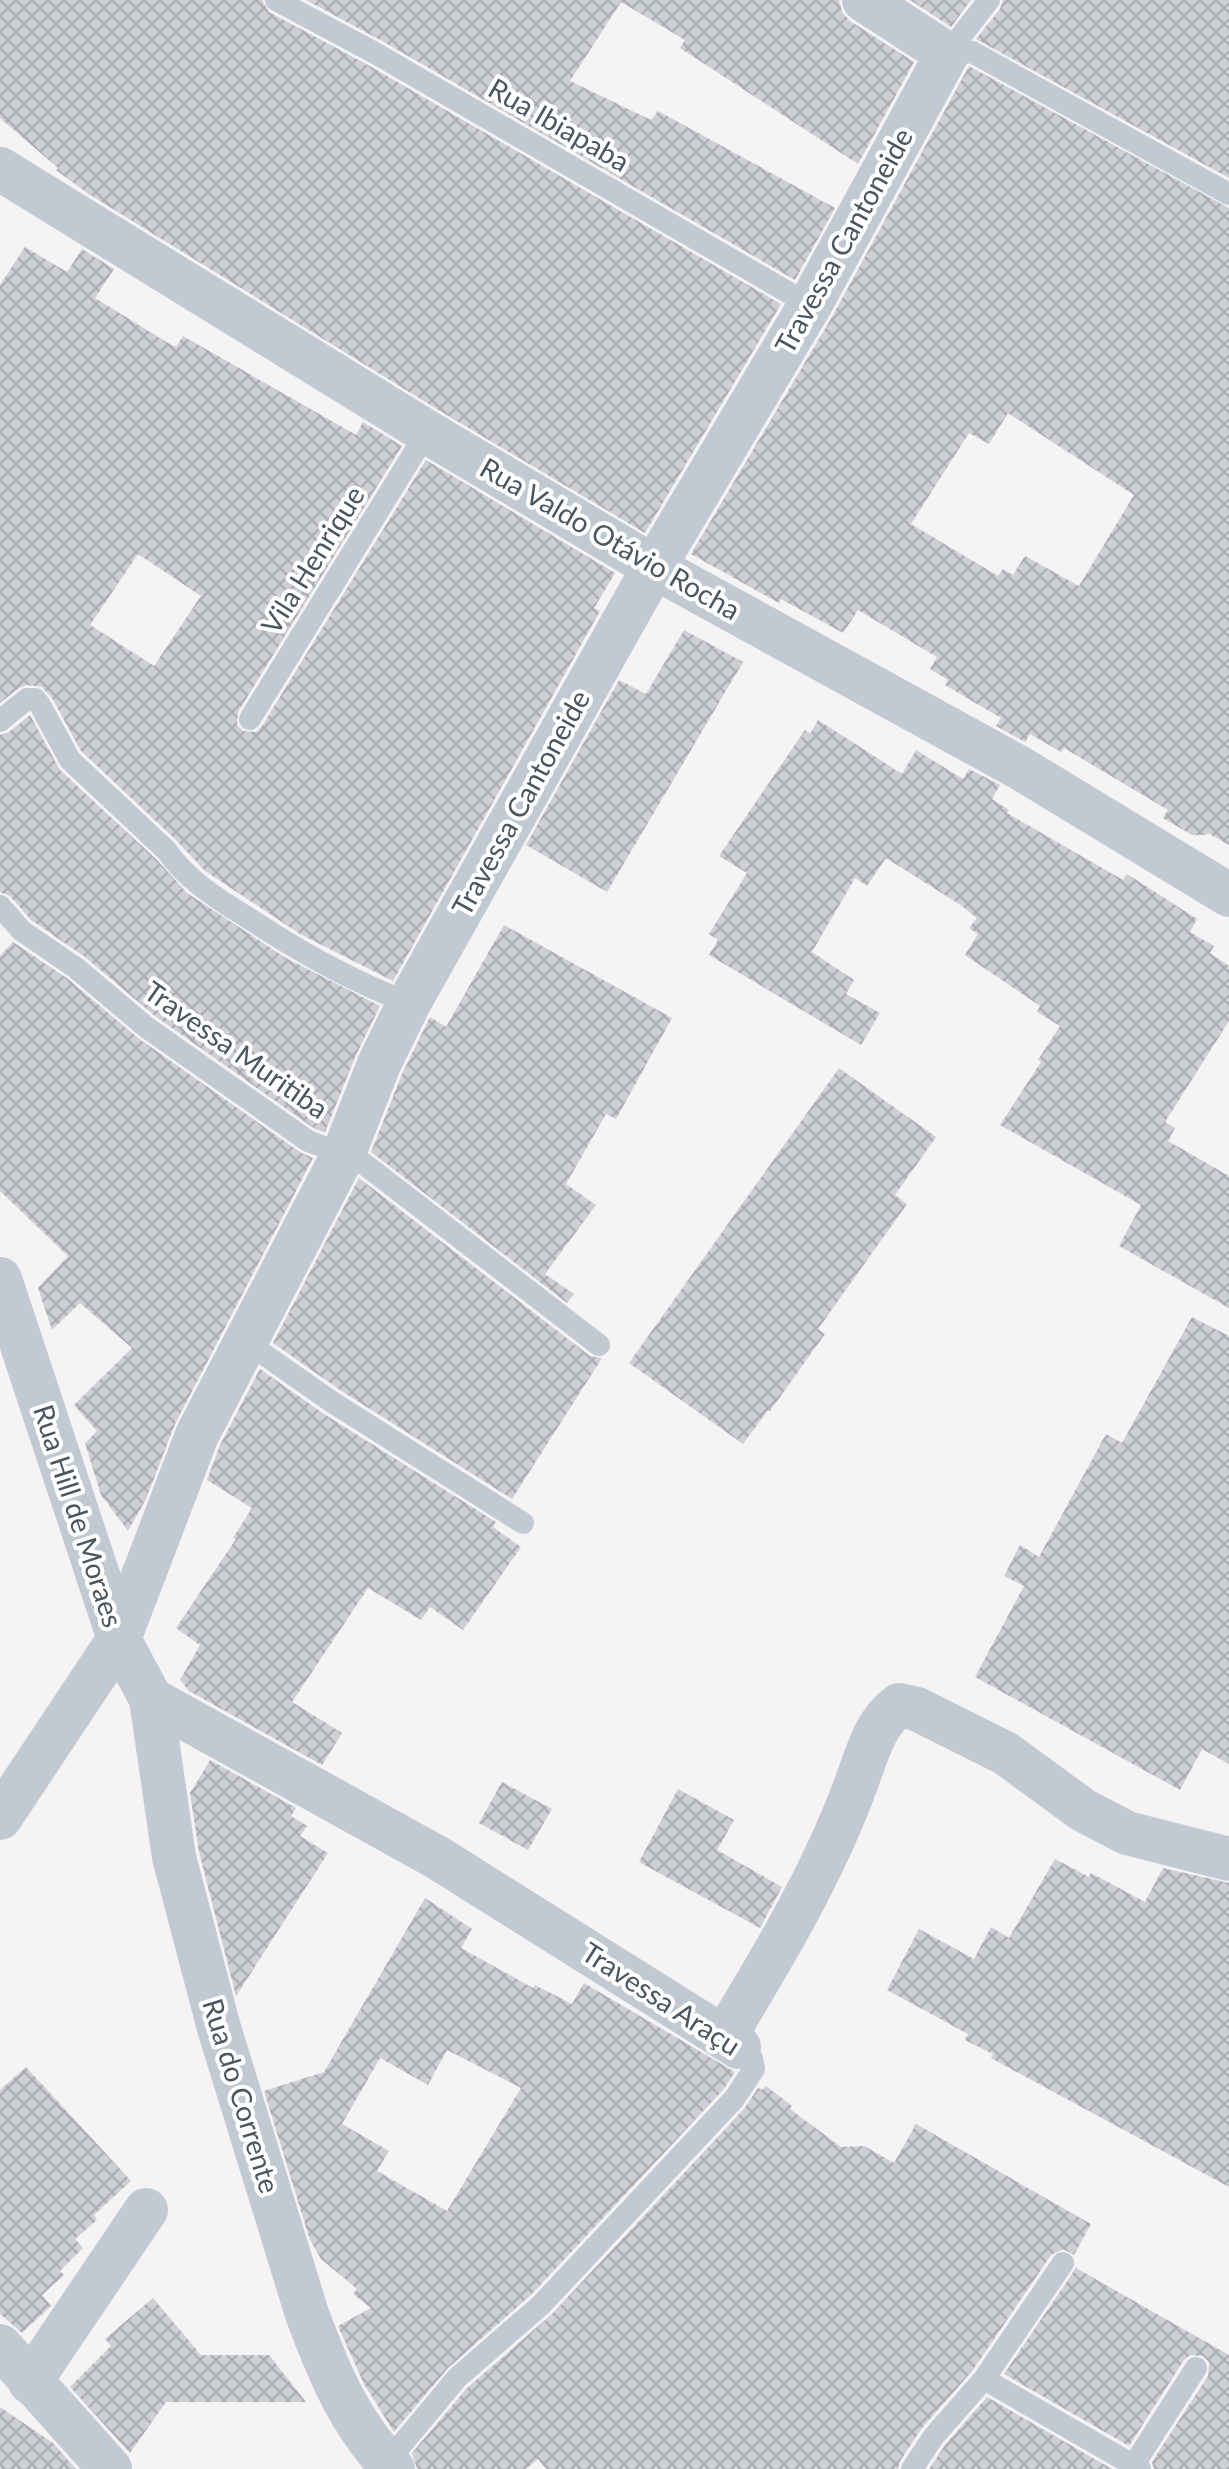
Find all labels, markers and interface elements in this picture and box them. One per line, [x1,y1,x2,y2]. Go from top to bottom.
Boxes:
street label: Rua Ibiapaba [483,70,636,178]
street label: Travessa Cantoneide [767,122,919,359]
street label: Rua Valdo Otávio Rocha [474,450,747,626]
street label: Vila Henrique [253,479,371,640]
street label: Travessa Cantoneide [444,684,596,921]
street label: Travessa Muritiba [138,973,335,1125]
street label: Rua Hill de Moraes [27,1400,131,1631]
street label: Travessa Araçu [576,1934,747,2062]
street label: Rua do Corrente [196,1994,288,2197]

